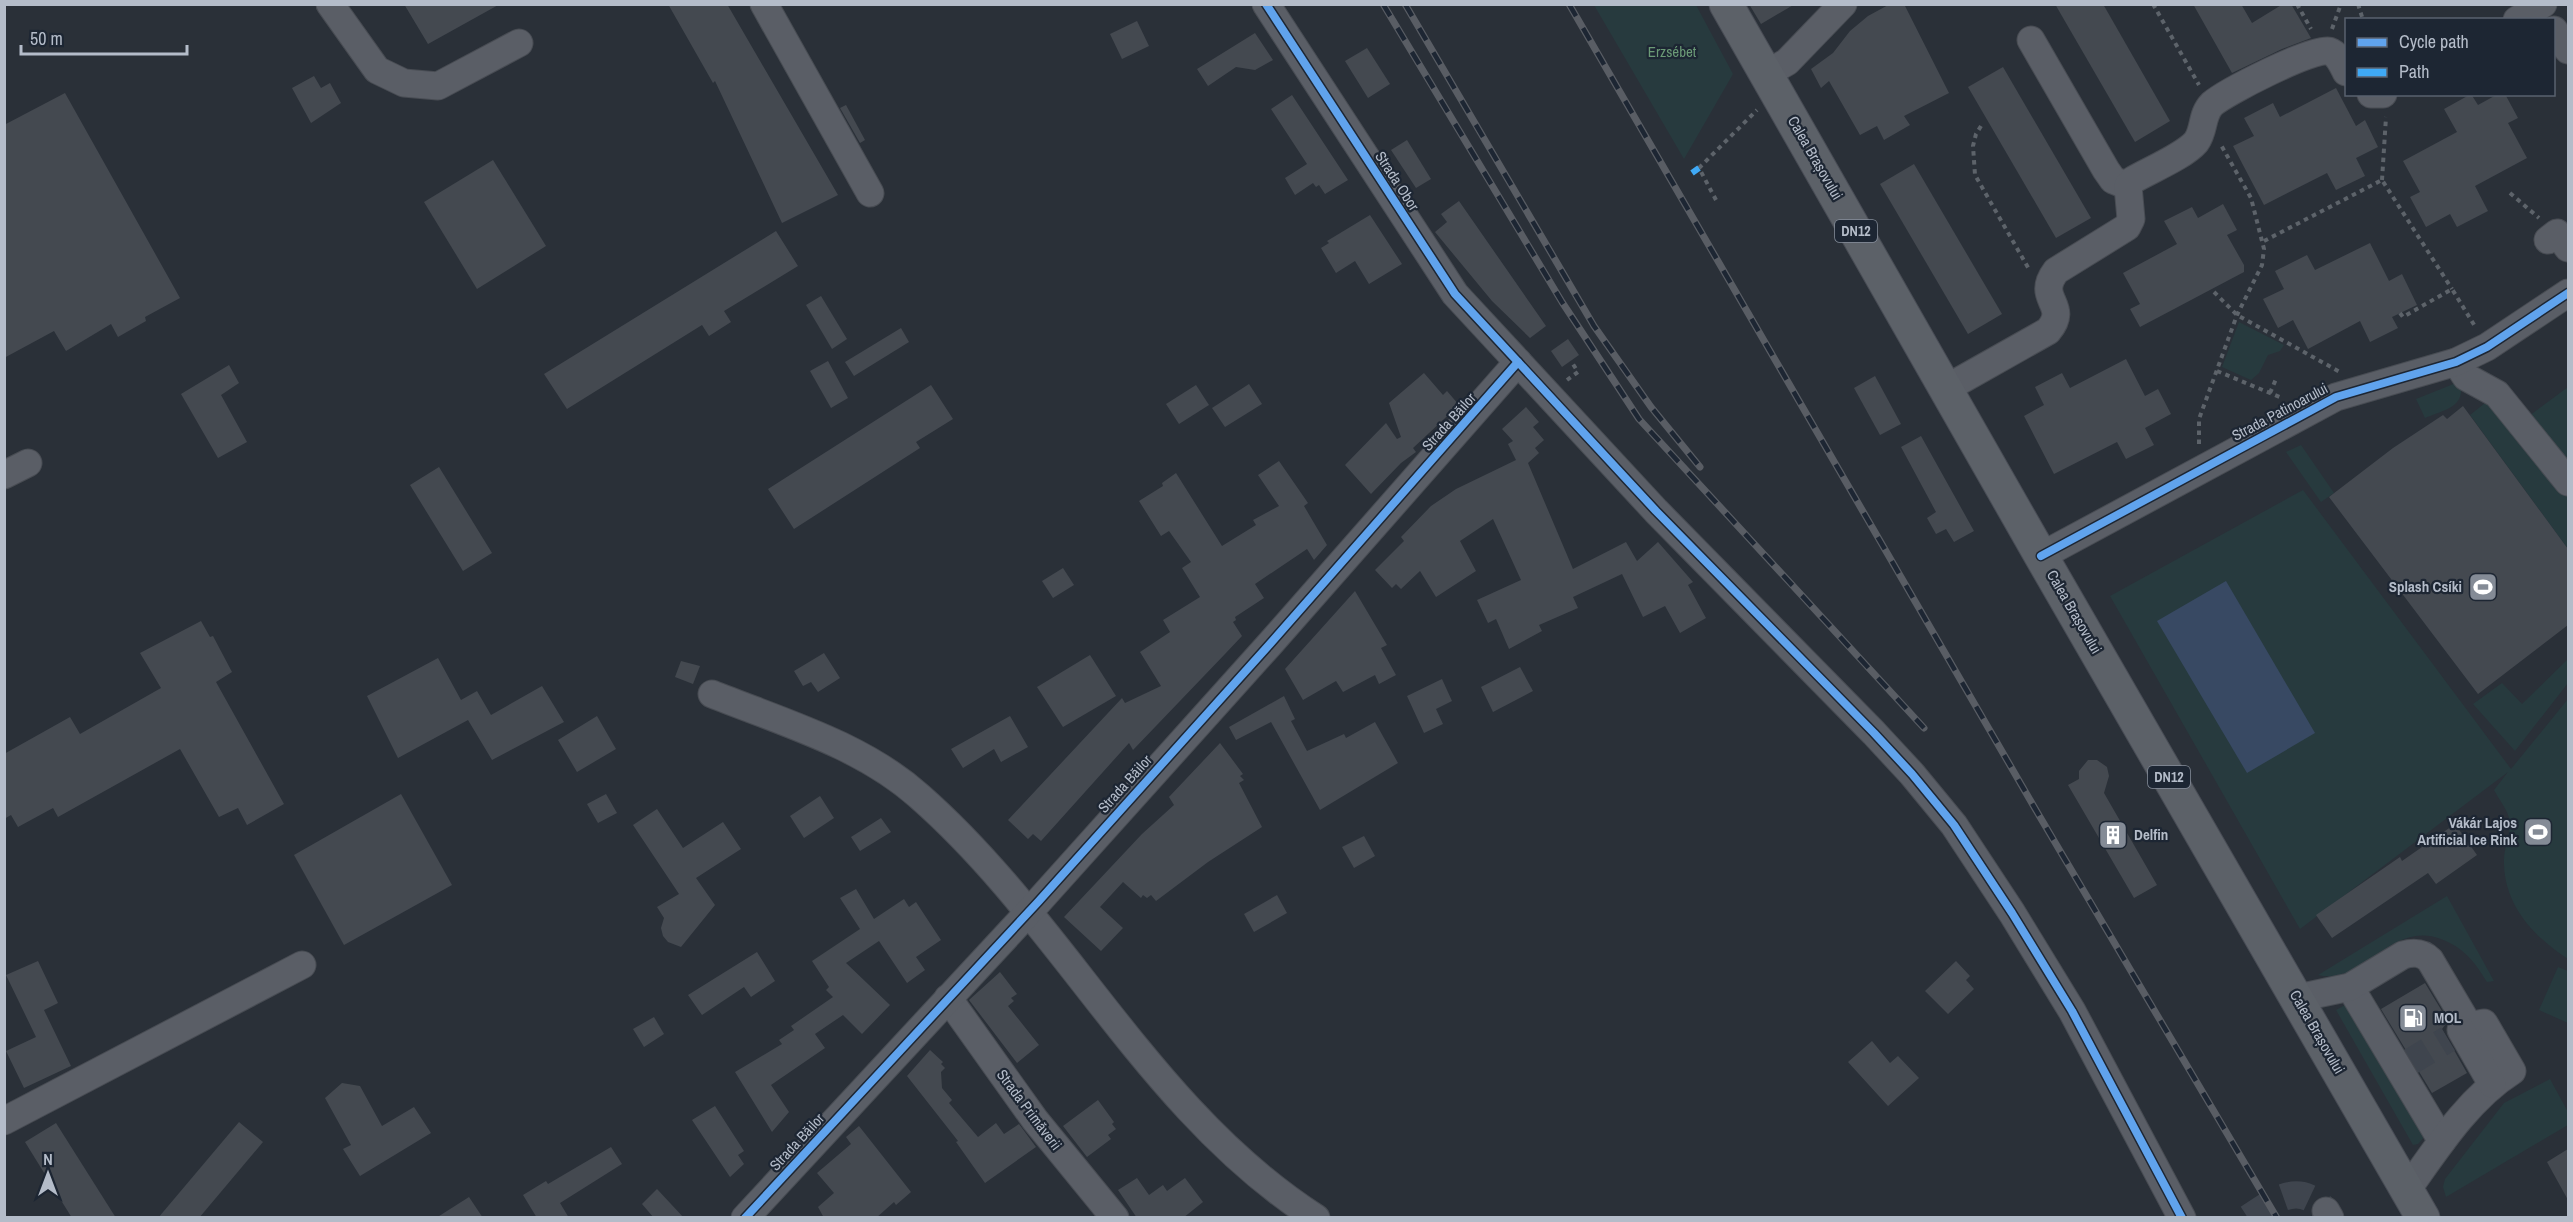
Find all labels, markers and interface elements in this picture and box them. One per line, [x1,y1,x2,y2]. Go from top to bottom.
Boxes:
scale bar [21,18,188,56]
legend [2345,18,2555,96]
text: 50 m [30,26,63,51]
text: Cycle path [2399,29,2469,54]
park label: Erzsébet [1648,41,1697,62]
text: Path [2399,59,2429,84]
street label: Calea Brașovului [1783,112,1848,204]
street label: Strada Obor [1370,147,1424,215]
road number: DN12 [1835,220,1877,242]
street label: Strada Patinoarului [2228,377,2331,446]
street label: Strada Băilor [1417,388,1480,455]
street label: Calea Brașovului [2042,566,2107,658]
sports icon: Splash Csíki [2467,571,2499,603]
place label: Splash Csíki [2389,576,2462,597]
street label: Strada Băilor [1093,750,1156,817]
road number: DN12 [2148,766,2190,788]
place label: Vákár Lajos Artificial Ice Rink [2417,812,2517,850]
sports icon: Vákár Lajos Artificial Ice Rink [2522,816,2554,848]
building icon: Delfin [2097,819,2129,851]
place label: Delfin [2134,824,2168,845]
street label: Calea Brașovului [2285,986,2350,1078]
fuel station icon: MOL [2397,1002,2429,1034]
place label: MOL [2434,1007,2462,1028]
street label: Strada Primăverii [992,1065,1067,1155]
street label: Strada Băilor [764,1108,829,1175]
north arrow [18,1144,78,1204]
text: N [43,1148,53,1170]

